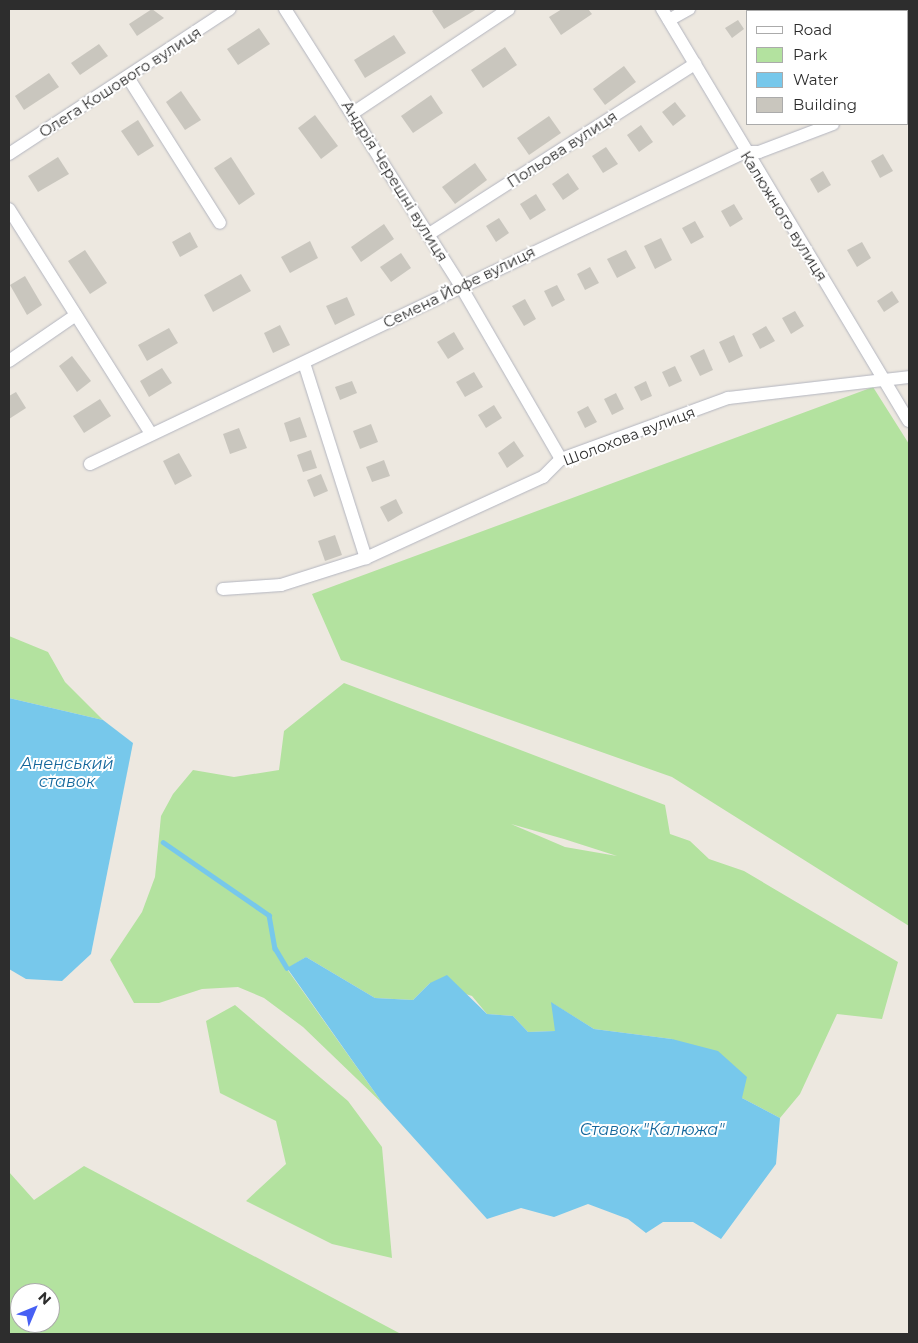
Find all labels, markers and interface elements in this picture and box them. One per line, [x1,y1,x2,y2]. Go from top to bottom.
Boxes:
legend [746,10,908,125]
text: Road [793,20,832,39]
street label: Олега Кошового вулиця [36,23,204,141]
text: Park [793,45,827,64]
text: Water [793,70,839,89]
text: Building [793,95,857,114]
street label: Андрія Черешні вулиця [338,97,452,265]
street label: Польова вулиця [504,107,620,191]
street label: Калюжного вулиця [737,148,831,284]
street label: Семена Йофе вулиця [380,242,538,332]
street label: Шолохова вулиця [560,403,698,469]
water label: Аненський ставок [21,754,113,792]
water label: Ставок "Калюжа" [580,1120,724,1140]
north arrow [10,1283,60,1333]
text: N [35,1288,55,1308]

